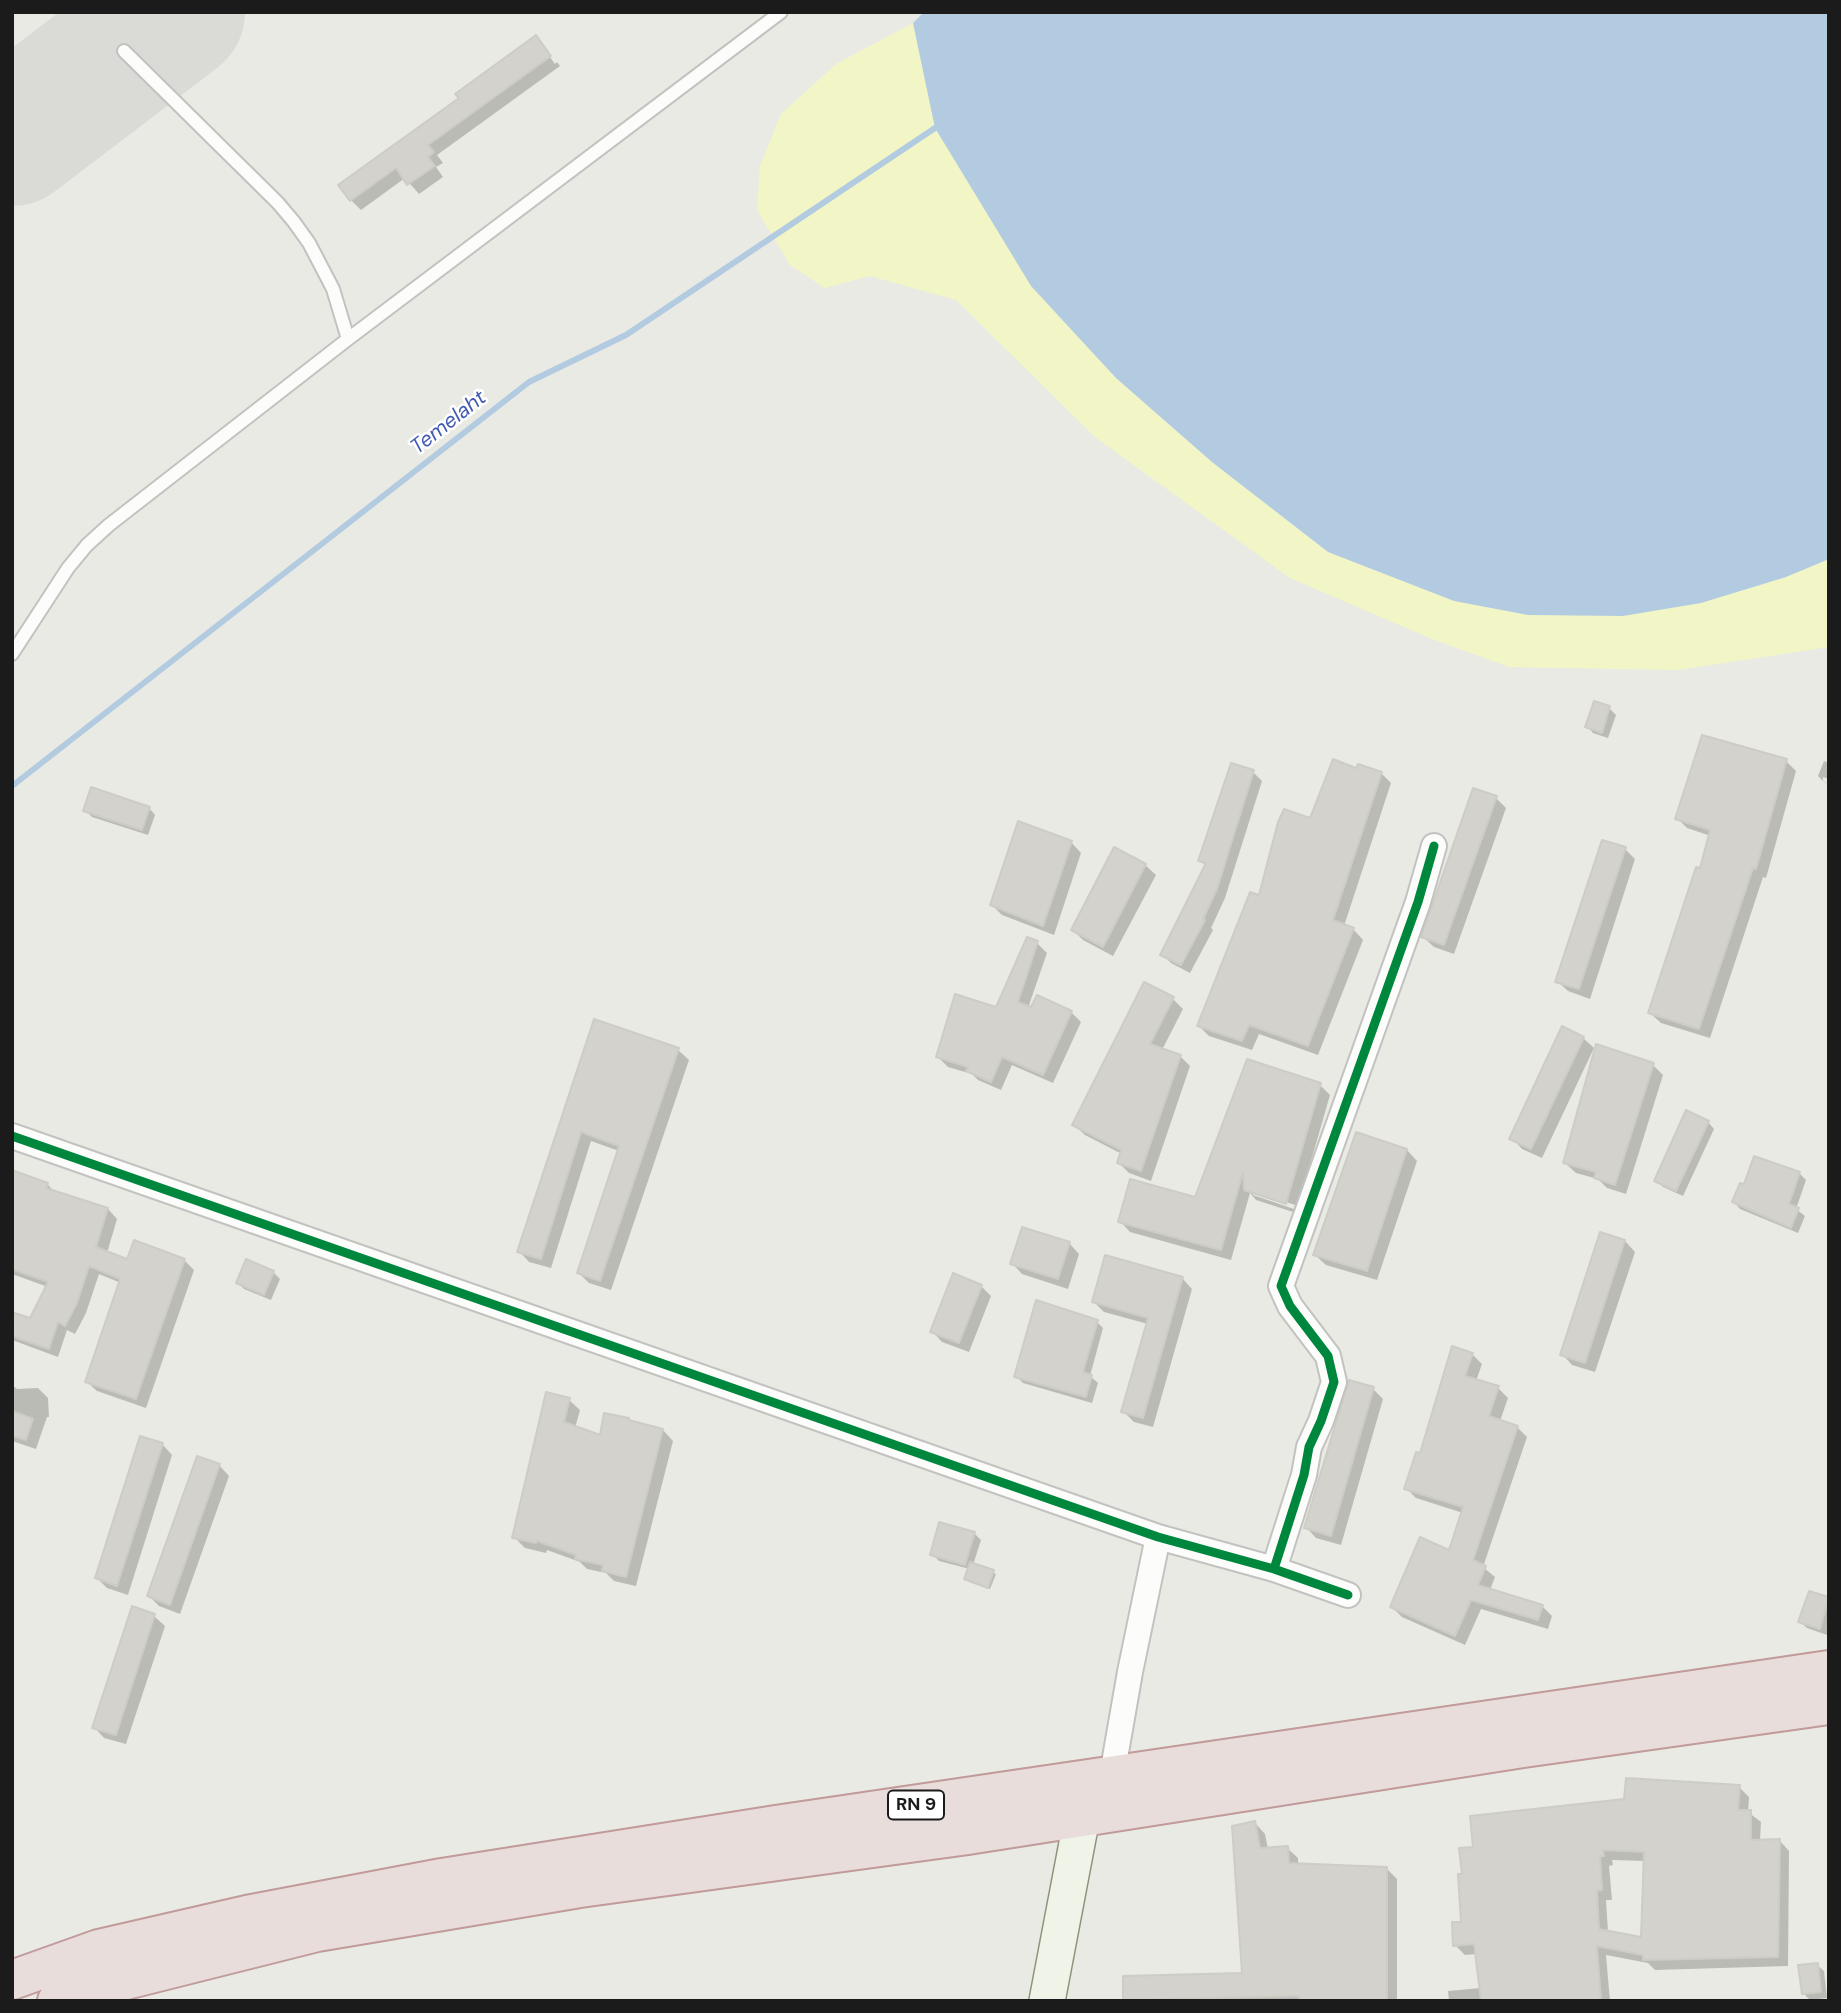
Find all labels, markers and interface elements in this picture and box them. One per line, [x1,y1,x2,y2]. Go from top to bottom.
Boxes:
water label: Temelaht [406,386,492,460]
road number: RN 9 [888,1790,944,1819]

